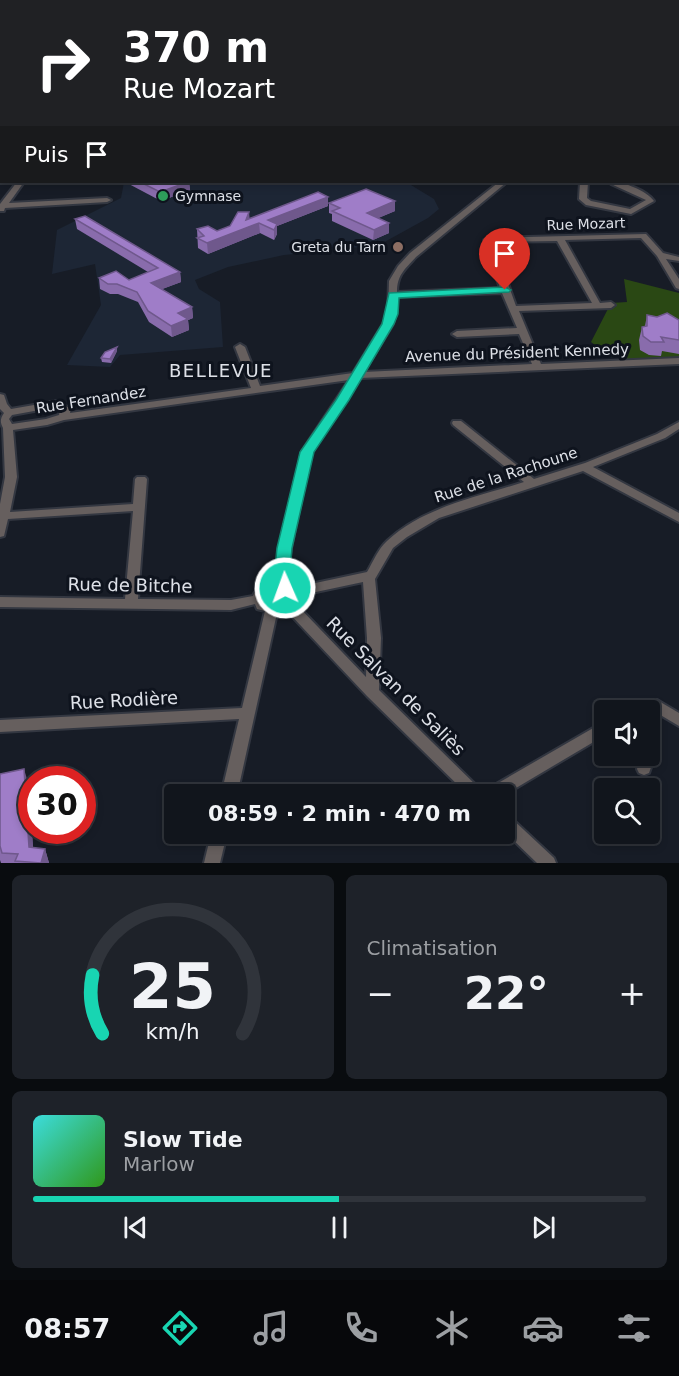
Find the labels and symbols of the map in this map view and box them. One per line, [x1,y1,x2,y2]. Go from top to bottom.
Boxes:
place label: Gymnase [175,188,241,204]
marker: Gymnase [156,189,170,203]
street label: Rue Mozart [546,215,626,233]
pin [479,228,530,290]
place label: Greta du Tarn [291,239,386,255]
marker: Greta du Tarn [391,240,405,254]
street label: Avenue du Président Kennedy [405,340,629,366]
district label: BELLEVUE [169,360,273,381]
street label: Rue Fernandez [35,382,147,418]
street label: Rue de la Rachoune [432,443,580,507]
position arrow [253,556,317,620]
street label: Rue de Bitche [67,573,193,597]
street label: Rue Salvan de Saliès [322,612,470,760]
street label: Rue Rodière [69,687,179,713]
speed limit sign: 30 [18,766,96,844]

